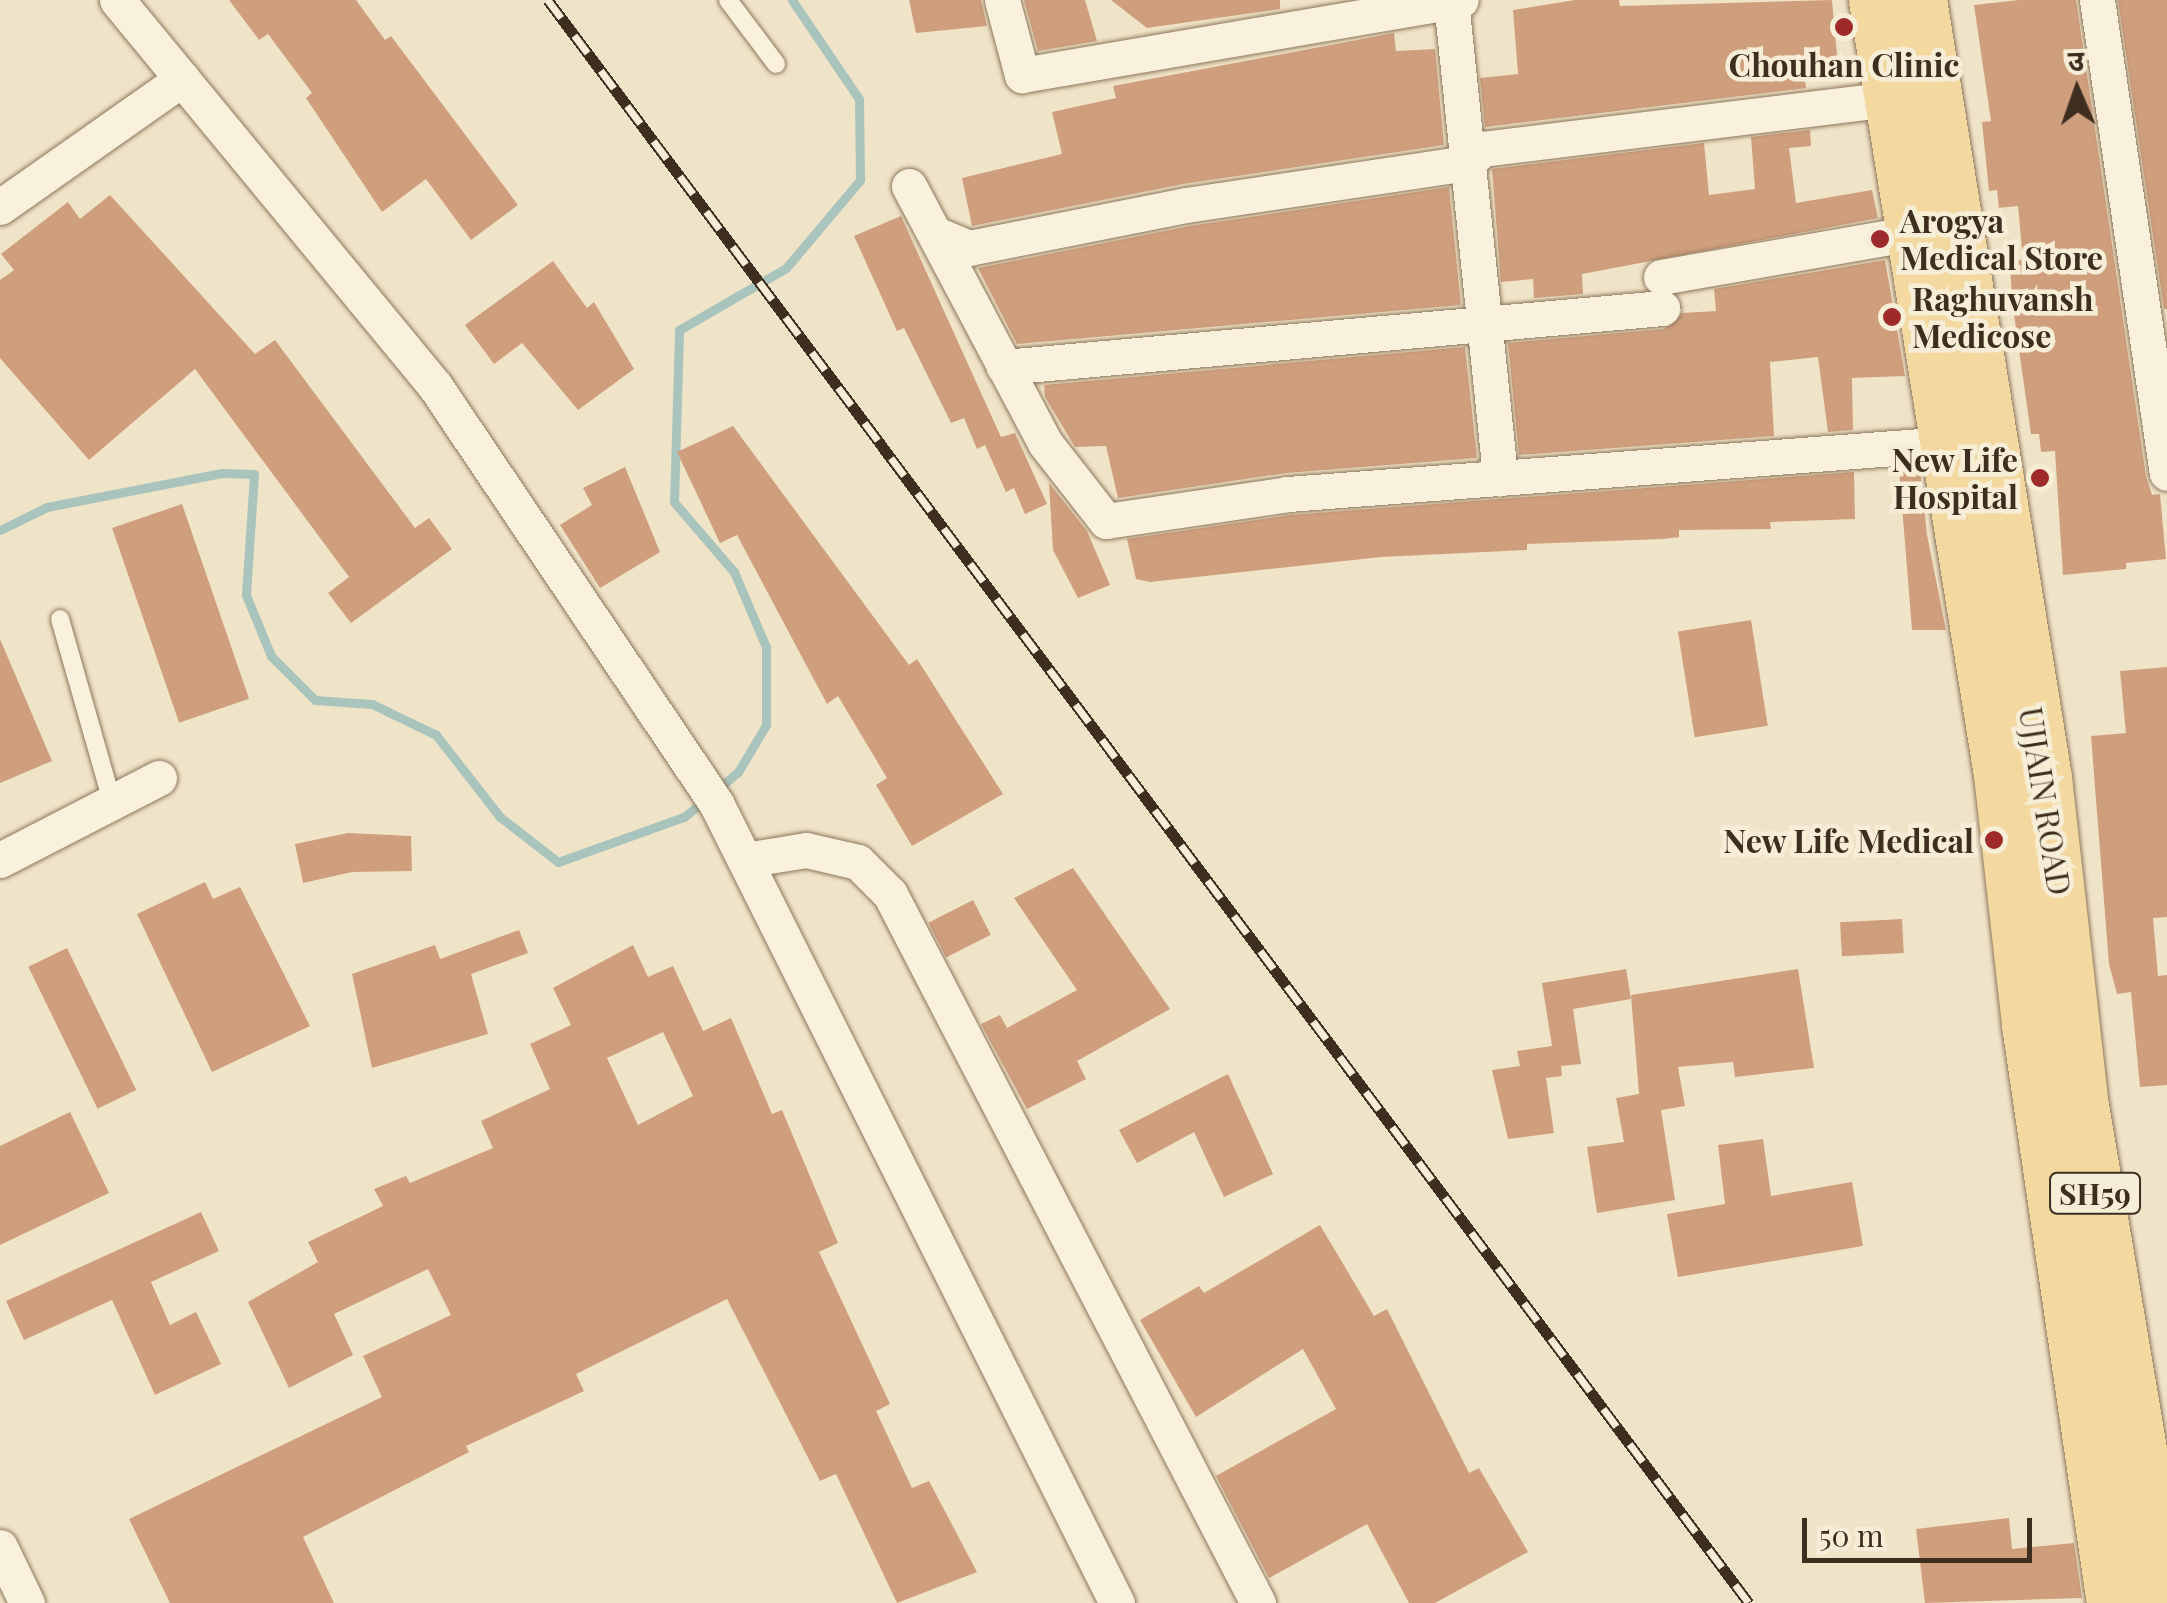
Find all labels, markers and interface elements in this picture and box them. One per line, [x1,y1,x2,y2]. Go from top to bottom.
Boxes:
marker: Chouhan Clinic [1831,14,1857,40]
north arrow [2027,40,2127,140]
text: उ [2067,41,2085,78]
place label: Chouhan Clinic [1729,45,1959,83]
place label: Arogya Medical Store [1900,202,2103,277]
marker: Arogya Medical Store [1869,228,1891,250]
place label: Raghuvansh Medicose [1912,280,2094,355]
marker: Raghuvansh Medicose [1881,306,1903,328]
place label: New Life Hospital [1891,441,2018,516]
marker: New Life Hospital [2027,465,2053,491]
street label: UJJAIN ROAD [2012,704,2080,898]
place label: New Life Medical [1722,821,1974,859]
marker: New Life Medical [1983,829,2005,851]
road number: SH59 [2048,1168,2142,1218]
scale bar [1807,1498,2037,1560]
text: 50 m [1819,1515,1884,1555]

